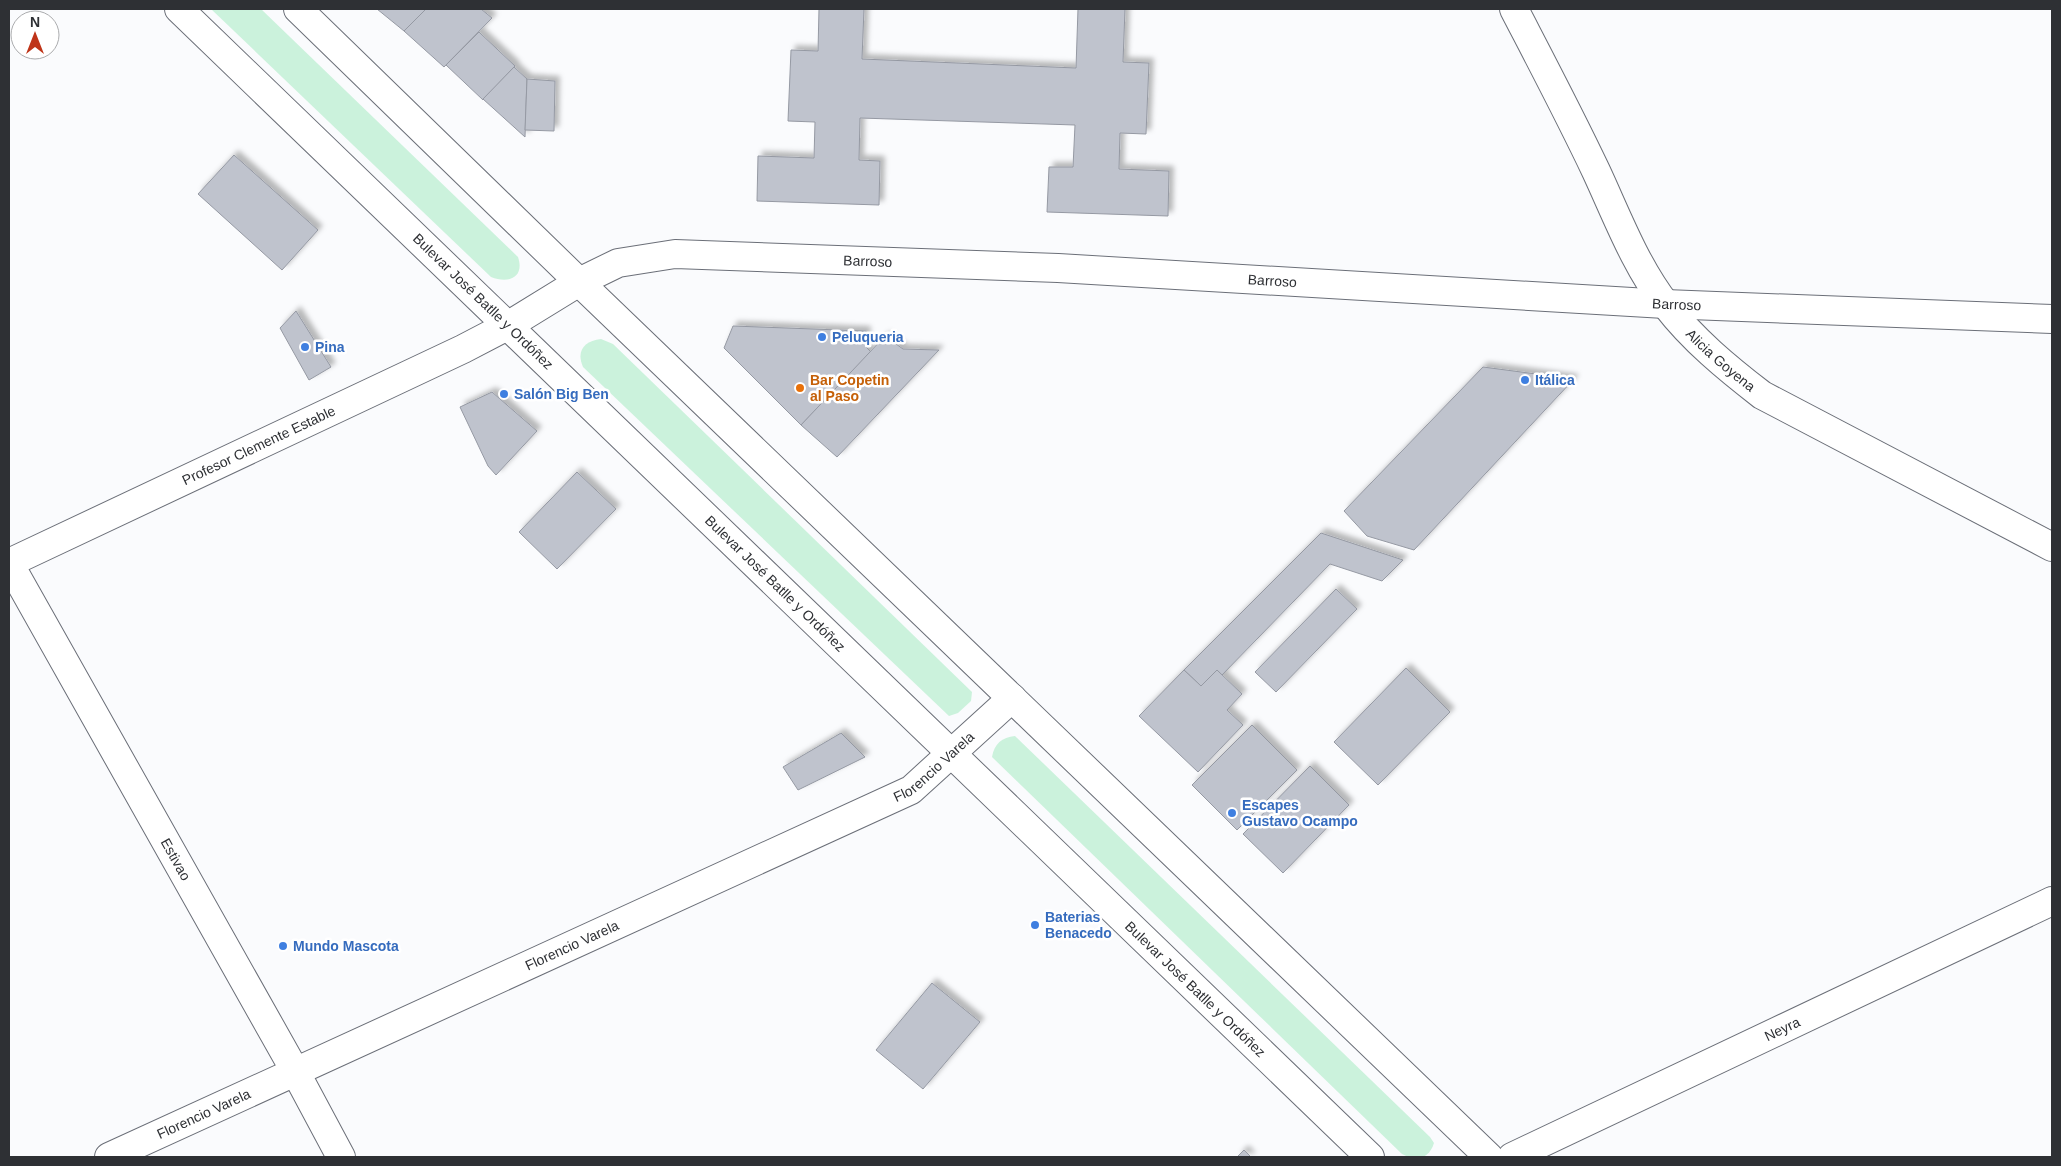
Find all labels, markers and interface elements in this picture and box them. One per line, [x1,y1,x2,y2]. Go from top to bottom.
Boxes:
north arrow [10,10,60,60]
text: N [30,14,40,30]
street label: Bulevar José Batlle y Ordóñez [410,230,557,373]
street label: Barroso [843,252,893,270]
street label: Barroso [1247,271,1298,290]
street label: Barroso [1652,295,1702,313]
street label: Alicia Goyena [1683,326,1759,395]
place label: Peluqueria [832,329,904,345]
marker: Peluqueria [816,331,828,343]
place label: Pina [315,339,345,355]
marker: Pina [299,341,311,353]
place label: Bar Copetin al Paso [810,372,889,404]
place label: Itálica [1535,372,1575,388]
marker: Itálica [1519,374,1531,386]
marker: Bar Copetin al Paso [794,382,806,394]
place label: Salón Big Ben [514,386,609,402]
marker: Salón Big Ben [498,388,510,400]
street label: Profesor Clemente Estable [179,402,338,488]
street label: Bulevar José Batlle y Ordóñez [702,512,849,655]
street label: Florencio Varela [891,728,978,805]
place label: Escapes Gustavo Ocampo [1242,797,1358,829]
marker: Escapes Gustavo Ocampo [1226,807,1238,819]
street label: Estivao [158,835,194,883]
place label: Baterias Benacedo [1045,909,1112,941]
street label: Florencio Varela [523,917,621,974]
street label: Bulevar José Batlle y Ordóñez [1122,918,1269,1060]
marker: Baterias Benacedo [1029,919,1041,931]
place label: Mundo Mascota [293,938,399,954]
marker: Mundo Mascota [277,940,289,952]
street label: Neyra [1762,1014,1803,1044]
street label: Florencio Varela [154,1085,253,1142]

